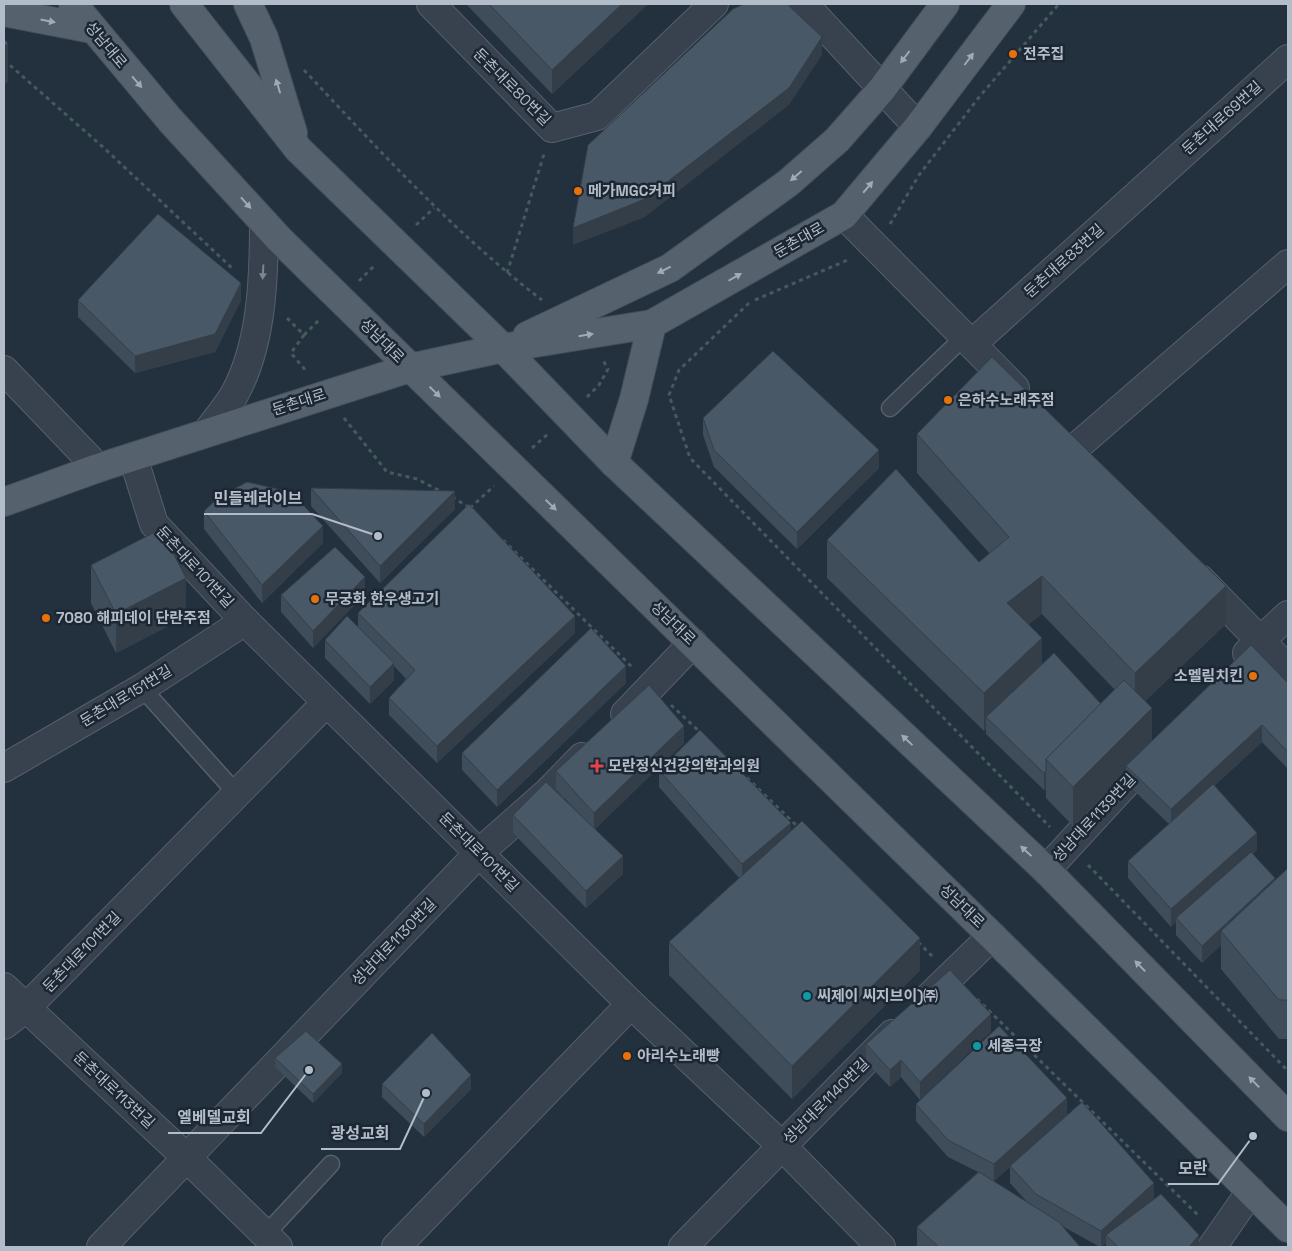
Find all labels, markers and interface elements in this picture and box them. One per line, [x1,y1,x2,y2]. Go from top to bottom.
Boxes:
street label: 성남대로 [81,17,131,72]
one-way arrow [40,18,56,26]
street label: 둔촌대로80번길 [470,44,555,129]
place label: 전주집 [1023,44,1064,63]
marker: 전주집 [1007,48,1019,60]
one-way arrow [900,50,911,63]
one-way arrow [964,52,974,66]
one-way arrow [131,75,143,87]
street label: 둔촌대로69번길 [1178,77,1266,159]
one-way arrow [274,78,282,93]
one-way arrow [790,170,802,181]
one-way arrow [862,180,873,193]
place label: 메가MGC커피 [588,181,676,200]
marker: 메가MGC커피 [572,185,584,197]
one-way arrow [240,196,251,209]
street label: 둔촌대로 [770,218,827,262]
street label: 둔촌대로83번길 [1020,220,1108,302]
one-way arrow [259,264,267,280]
one-way arrow [657,267,671,275]
one-way arrow [728,272,741,281]
street label: 성남대로 [356,314,409,367]
one-way arrow [578,330,594,338]
street label: 둔촌대로 [270,384,328,419]
one-way arrow [428,386,440,398]
place label: 은하수노래주점 [958,390,1055,409]
marker: 은하수노래주점 [942,394,954,406]
callout: 민들레라이브 [204,483,312,514]
text: 민들레라이브 [214,488,302,509]
one-way arrow [545,499,557,511]
street label: 둔촌대로101번길 [153,522,238,612]
place label: 무궁화 한우생고기 [325,589,439,608]
marker: 무궁화 한우생고기 [309,593,321,605]
street label: 성남대로 [647,597,700,649]
place label: 7080 해피데이 단란주점 [56,608,211,627]
marker: 7080 해피데이 단란주점 [40,612,52,624]
street label: 둔촌대로151번길 [76,661,175,731]
place label: 소멜림치킨 [1174,666,1243,685]
marker: 소멜림치킨 [1247,670,1259,682]
one-way arrow [902,734,914,746]
place label: 모란정신건강의학과의원 [608,756,760,775]
marker: 모란정신건강의학과의원 [590,759,604,773]
street label: 성남대로1139번길 [1048,770,1139,866]
street label: 둔촌대로101번길 [436,808,523,895]
one-way arrow [1020,845,1032,857]
street label: 성남대로 [936,880,989,932]
street label: 성남대로1130번길 [347,894,440,989]
street label: 둔촌대로101번길 [38,907,125,996]
one-way arrow [1134,960,1146,972]
place label: 씨제이 씨지브이)㈜ [817,986,938,1005]
marker: 씨제이 씨지브이)㈜ [801,990,813,1002]
place label: 세종극장 [987,1036,1042,1055]
marker: 세종극장 [971,1040,983,1052]
place label: 아리수노래빵 [637,1046,720,1065]
street label: 둔촌대로113번길 [70,1047,159,1132]
marker: 아리수노래빵 [621,1050,633,1062]
street label: 성남대로1140번길 [779,1054,873,1148]
one-way arrow [1248,1076,1260,1088]
callout: 엘베델교회 [168,1102,261,1133]
text: 엘베델교회 [177,1107,251,1128]
callout: 광성교회 [321,1118,400,1149]
text: 광성교회 [331,1123,389,1144]
callout: 모란 [1168,1153,1218,1184]
text: 모란 [1178,1158,1208,1179]

